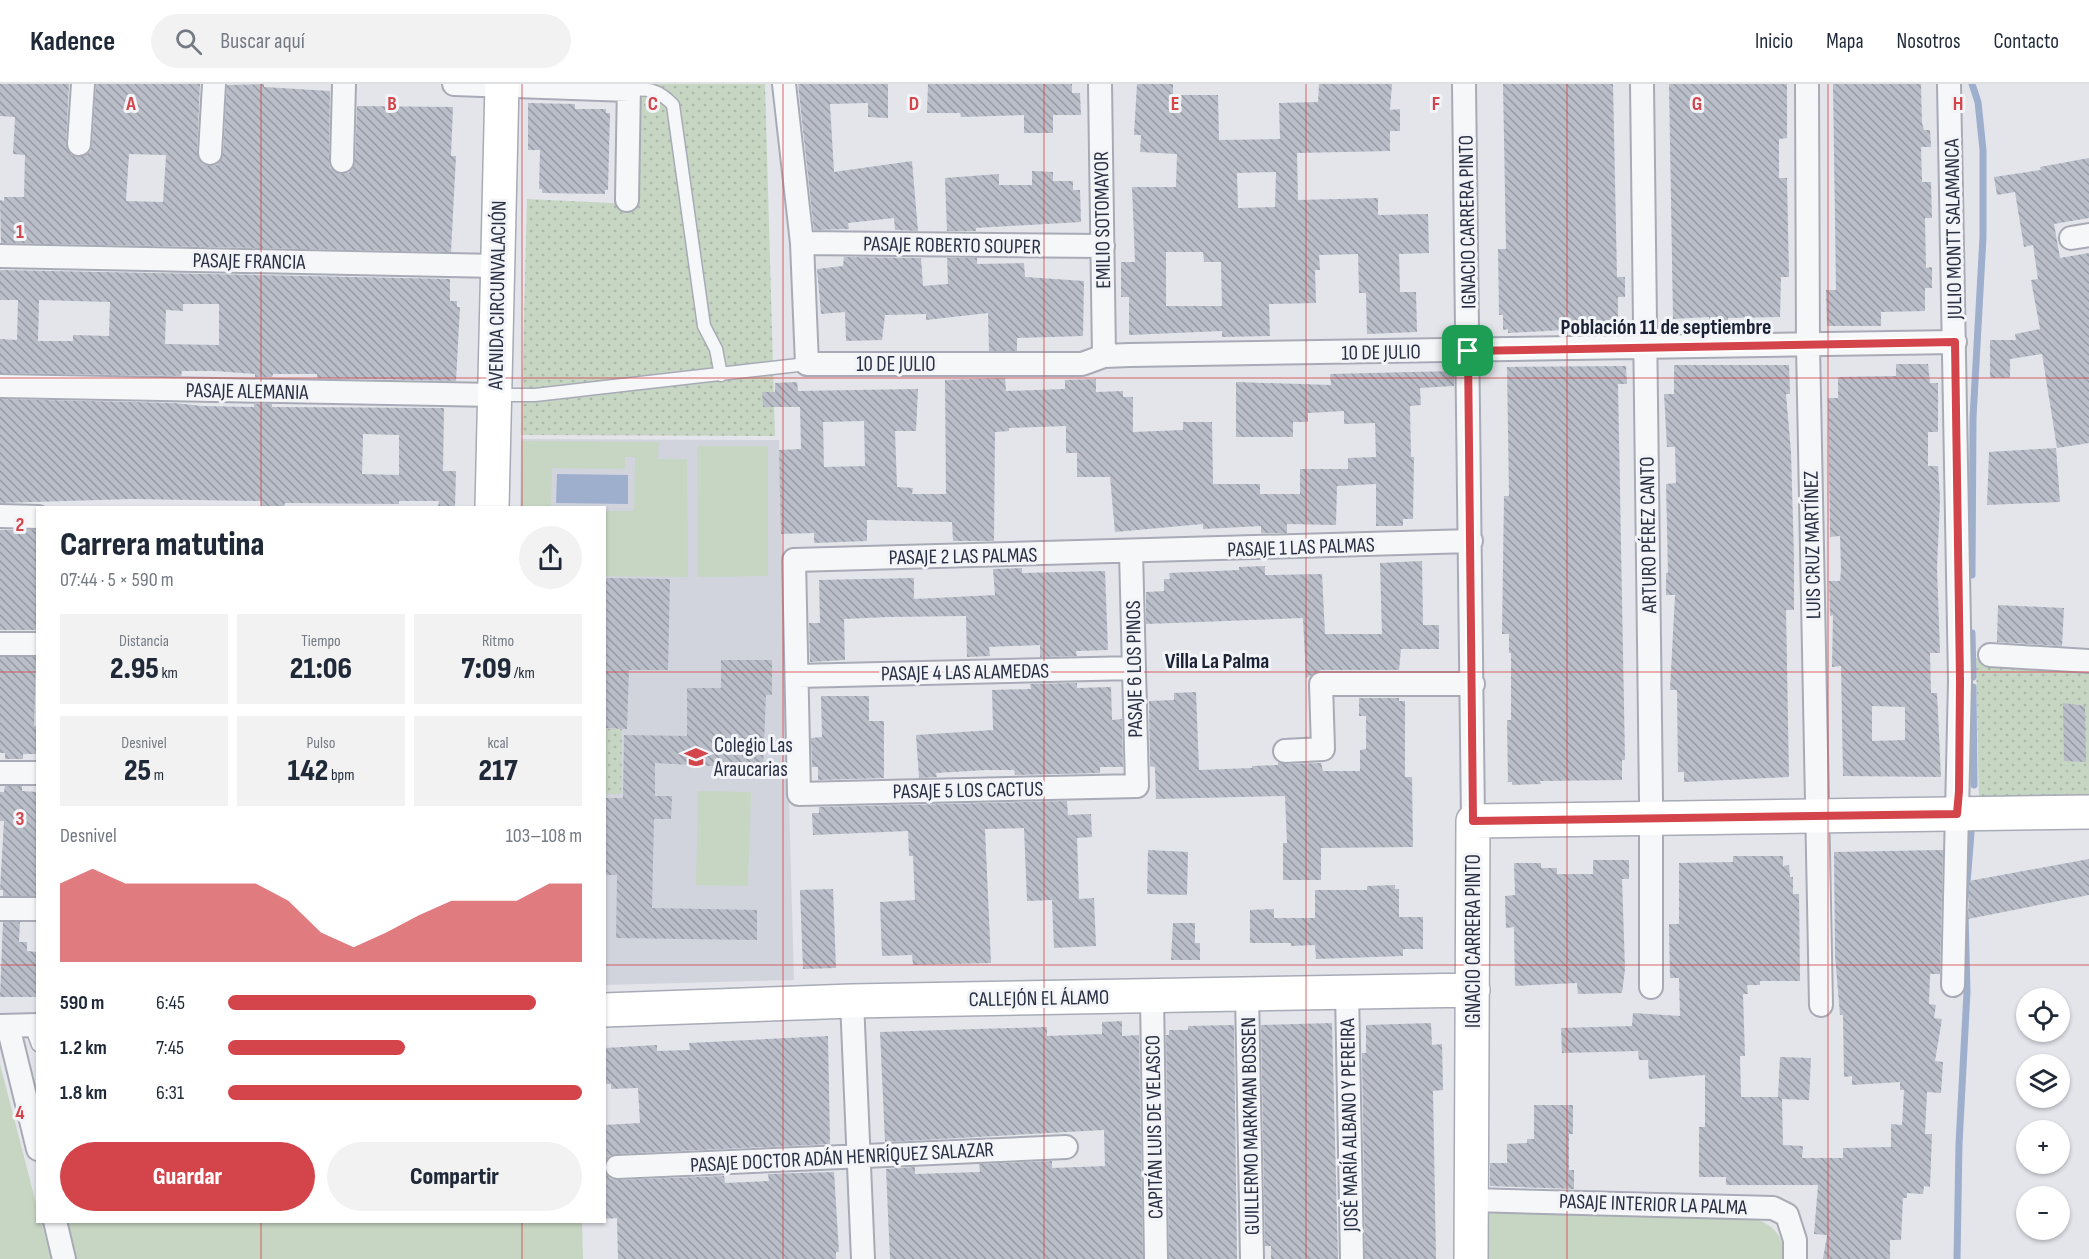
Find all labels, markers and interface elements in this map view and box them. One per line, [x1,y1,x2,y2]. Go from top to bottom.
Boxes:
search box [151,14,571,68]
text: Kadence [30,25,115,58]
icon: search [172,25,205,58]
text: Buscar aquí [220,28,305,55]
text: Inicio [1755,29,1793,54]
text: Mapa [1826,29,1864,54]
text: Nosotros [1897,29,1961,54]
text: Contacto [1994,29,2059,54]
text: A [125,92,136,116]
text: B [387,92,397,116]
text: C [648,92,658,116]
text: D [909,92,919,116]
text: E [1171,92,1179,116]
text: F [1432,92,1440,116]
text: G [1692,92,1702,116]
text: H [1953,92,1963,116]
street label: IGNACIO CARRERA PINTO [1453,135,1482,309]
street label: JULIO MONTT SALAMANCA [1939,137,1968,321]
street label: EMILIO SOTOMAYOR [1089,151,1116,289]
street label: AVENIDA CIRCUNVALACIÓN [483,200,512,391]
text: 1 [16,220,24,244]
street label: PASAJE ROBERTO SOUPER [863,231,1041,260]
street label: PASAJE FRANCIA [192,248,307,275]
district label: Población 11 de septiembre [1561,314,1771,341]
pin [1442,325,1493,376]
icon: arrive [1451,334,1484,367]
street label: 10 DE JULIO [1341,339,1421,366]
street label: 10 DE JULIO [856,352,936,377]
street label: PASAJE ALEMANIA [185,378,310,405]
street label: ARTURO PÉREZ CANTO [1635,456,1662,615]
street label: LUIS CRUZ MARTÍNEZ [1799,470,1826,619]
text: 2 [16,513,24,537]
text: Carrera matutina [60,525,264,565]
button: share [519,526,582,589]
street label: PASAJE 1 LAS PALMAS [1227,532,1375,563]
street label: PASAJE 2 LAS PALMAS [888,543,1038,570]
text: 07:44 · 5 × 590 m [60,568,174,592]
street label: PASAJE 6 LOS PINOS [1121,600,1148,738]
text: Distancia [119,632,169,651]
text: Tiempo [301,632,341,651]
text: Ritmo [482,632,514,651]
district label: Villa La Palma [1165,648,1269,675]
text: 2.95 [110,651,159,687]
text: 21:06 [290,651,352,687]
text: 7:09 [461,651,511,687]
street label: PASAJE 4 LAS ALAMEDAS [881,659,1049,686]
text: km [159,664,178,683]
text: /km [511,664,535,683]
place label: Colegio Las Araucarias [713,733,793,782]
text: Desnivel [121,734,167,753]
text: Pulso [307,734,335,753]
text: kcal [487,734,509,753]
school or university icon: Colegio Las Araucarias [683,744,709,770]
text: 25 [124,753,151,789]
text: 142 [288,753,328,789]
text: 217 [478,753,518,789]
text: m [151,766,164,785]
text: bpm [328,766,354,785]
street label: PASAJE 5 LOS CACTUS [893,777,1044,804]
text: 3 [16,807,25,831]
text: Desnivel [60,824,117,848]
text: 103–108 m [506,824,582,848]
street label: IGNACIO CARRERA PINTO [1461,854,1486,1028]
street label: CALLEJÓN EL ÁLAMO [968,985,1110,1012]
map controls [2016,988,2070,1240]
button: locate [2016,988,2070,1042]
text: 590 m [60,991,104,1015]
text: 6:45 [156,991,185,1015]
street label: GUILLERMO MARKMAN BOSSEN [1236,1017,1265,1235]
street label: JOSÉ MARÍA ALBANO Y PEREIRA [1335,1017,1364,1233]
street label: CAPITÁN LUIS DE VELASCO [1140,1035,1169,1219]
text: 1.2 km [60,1036,107,1060]
text: 7:45 [156,1036,184,1060]
button: layers [2016,1054,2070,1108]
text: 1.8 km [60,1081,107,1105]
text: 6:31 [156,1081,184,1105]
text: 4 [15,1101,25,1125]
button: + [2016,1120,2070,1174]
street label: PASAJE DOCTOR ADÁN HENRÍQUEZ SALAZAR [689,1137,995,1178]
button: Guardar [60,1142,315,1211]
button: Compartir [327,1142,582,1211]
button: − [2016,1186,2070,1240]
street label: PASAJE INTERIOR LA PALMA [1558,1189,1749,1220]

